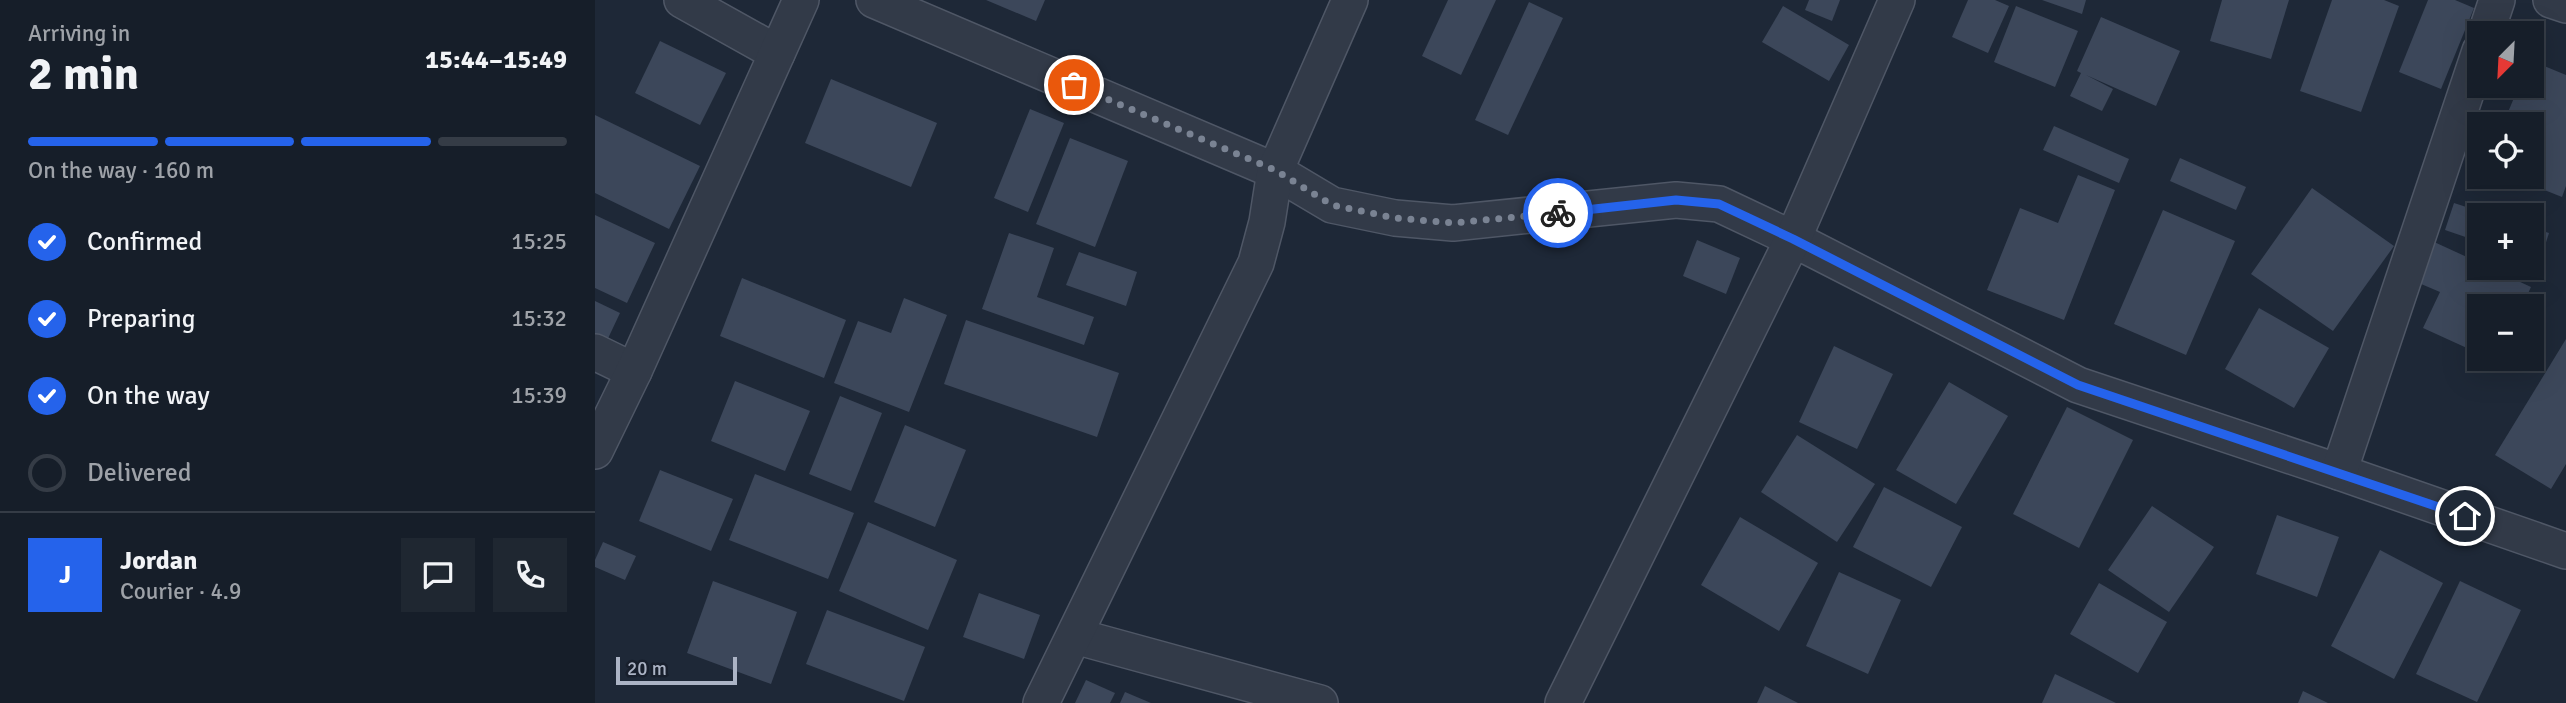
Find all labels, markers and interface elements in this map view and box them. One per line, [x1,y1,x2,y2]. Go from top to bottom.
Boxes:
text: Arriving in [28,19,130,48]
north arrow [2467,21,2545,98]
map controls [2467,21,2544,371]
text: 15:44–15:49 [425,44,567,76]
text: 2 min [28,46,139,102]
pin [1044,55,1104,115]
icon: bag [1055,66,1093,104]
button: locate [2467,112,2544,189]
text: On the way · 160 m [28,156,214,185]
courier [1523,178,1593,248]
icon: bike [1539,194,1577,232]
button: + [2467,203,2544,280]
icon: check [28,223,66,261]
text: Confirmed [87,226,202,258]
text: 15:25 [511,227,567,256]
button: − [2467,294,2544,371]
icon: check [28,300,66,338]
text: Preparing [87,303,195,335]
text: 15:32 [511,304,567,333]
icon: check [28,377,66,415]
text: On the way [87,380,210,412]
text: 15:39 [511,381,567,410]
text: Delivered [87,457,192,489]
pin [2435,486,2495,546]
icon: home [2446,497,2484,535]
button: chat [401,538,475,612]
button: phone [493,538,567,612]
text: Jordan [120,545,197,577]
text: J [59,559,71,591]
text: Courier · 4.9 [120,577,241,606]
scale bar [616,654,737,686]
text: 20 m [627,657,667,681]

